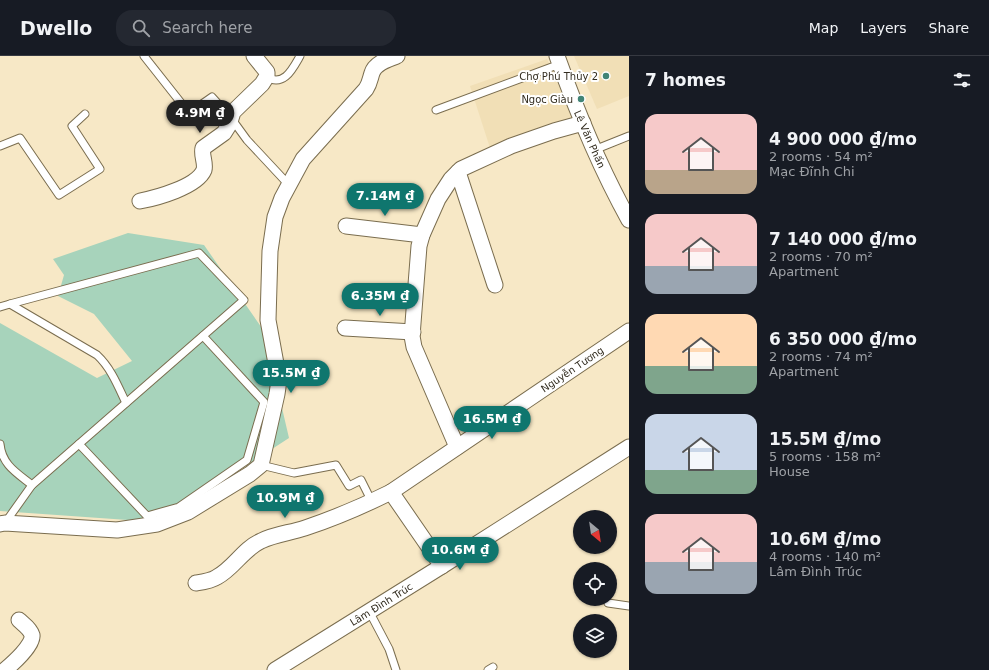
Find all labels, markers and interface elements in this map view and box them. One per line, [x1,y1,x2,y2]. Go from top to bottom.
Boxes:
search box [116,10,396,46]
text: Dwello [20,17,92,39]
icon: search [130,17,152,39]
text: Search here [162,19,252,37]
text: Map [809,20,838,36]
text: Layers [860,20,907,36]
text: Share [929,20,969,36]
icon: filters [951,69,973,91]
text: 7 homes [645,70,726,90]
place label: Chợ Phú Thủy 2 [519,71,598,83]
marker: Chợ Phú Thủy 2 [601,71,611,81]
place label: Ngọc Giàu [521,94,573,106]
marker: Ngọc Giàu [576,94,586,104]
pin: 4.9M ₫ [167,100,233,134]
text: 4.9M ₫ [175,105,225,120]
street label: Lê Văn Phấn [572,109,607,170]
text: 4 900 000 ₫/mo [769,129,917,149]
icon: home [677,130,725,178]
text: 2 rooms · 54 m² [769,149,873,164]
text: Mạc Đĩnh Chi [769,164,855,179]
pin: 7.14M ₫ [348,183,422,217]
text: 7.14M ₫ [356,188,414,203]
text: 7 140 000 ₫/mo [769,229,917,249]
icon: home [677,230,725,278]
text: 2 rooms · 70 m² [769,249,873,264]
text: Apartment [769,264,839,279]
pin: 6.35M ₫ [343,283,417,317]
text: 6.35M ₫ [351,288,409,303]
text: 6 350 000 ₫/mo [769,329,917,349]
icon: home [677,330,725,378]
street label: Nguyễn Tương [538,344,606,394]
text: 2 rooms · 74 m² [769,349,873,364]
pin: 15.5M ₫ [254,360,328,394]
text: Apartment [769,364,839,379]
text: 15.5M ₫ [262,365,320,380]
pin: 16.5M ₫ [455,406,529,440]
text: 16.5M ₫ [463,411,521,426]
text: 15.5M ₫/mo [769,429,881,449]
icon: home [677,430,725,478]
text: 5 rooms · 158 m² [769,449,881,464]
text: House [769,464,810,479]
pin: 10.9M ₫ [248,485,322,519]
text: 10.9M ₫ [256,490,314,505]
north arrow [573,510,617,554]
map controls [573,510,617,658]
text: 10.6M ₫/mo [769,529,881,549]
icon: home [677,530,725,578]
pin: 10.6M ₫ [423,537,497,571]
text: 10.6M ₫ [431,542,489,557]
text: 4 rooms · 140 m² [769,549,881,564]
button: locate [573,562,617,606]
text: Lâm Đình Trúc [769,564,862,579]
street label: Lâm Đình Trúc [348,581,415,628]
button: layers [573,614,617,658]

